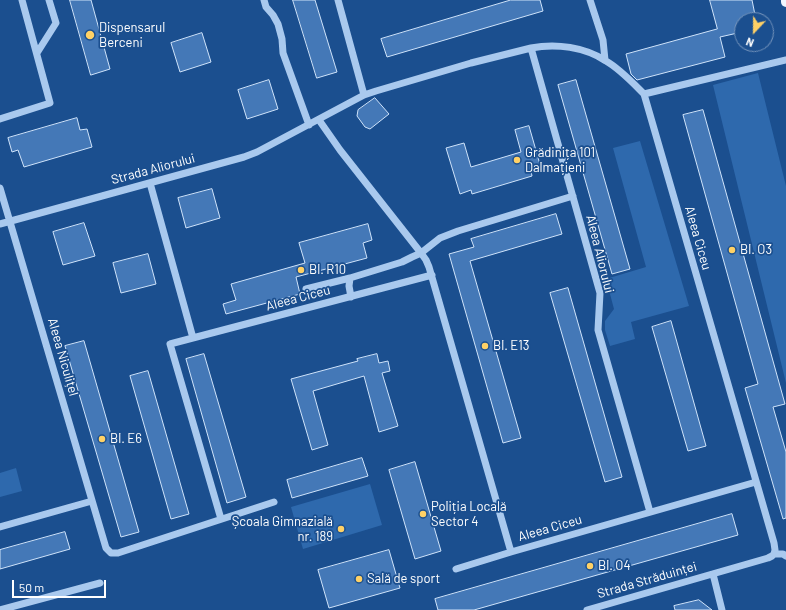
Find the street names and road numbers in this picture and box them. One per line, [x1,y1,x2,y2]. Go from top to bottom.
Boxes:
street label: Strada Aliorului [109,150,197,188]
street label: Aleea Ciceu [681,204,715,272]
street label: Aleea Aliorului [583,213,617,295]
street label: Aleea Ciceu [264,282,332,314]
street label: Aleea Niculițel [44,316,82,398]
street label: Aleea Ciceu [516,511,584,545]
street label: Strada Străduinței [595,558,699,602]

